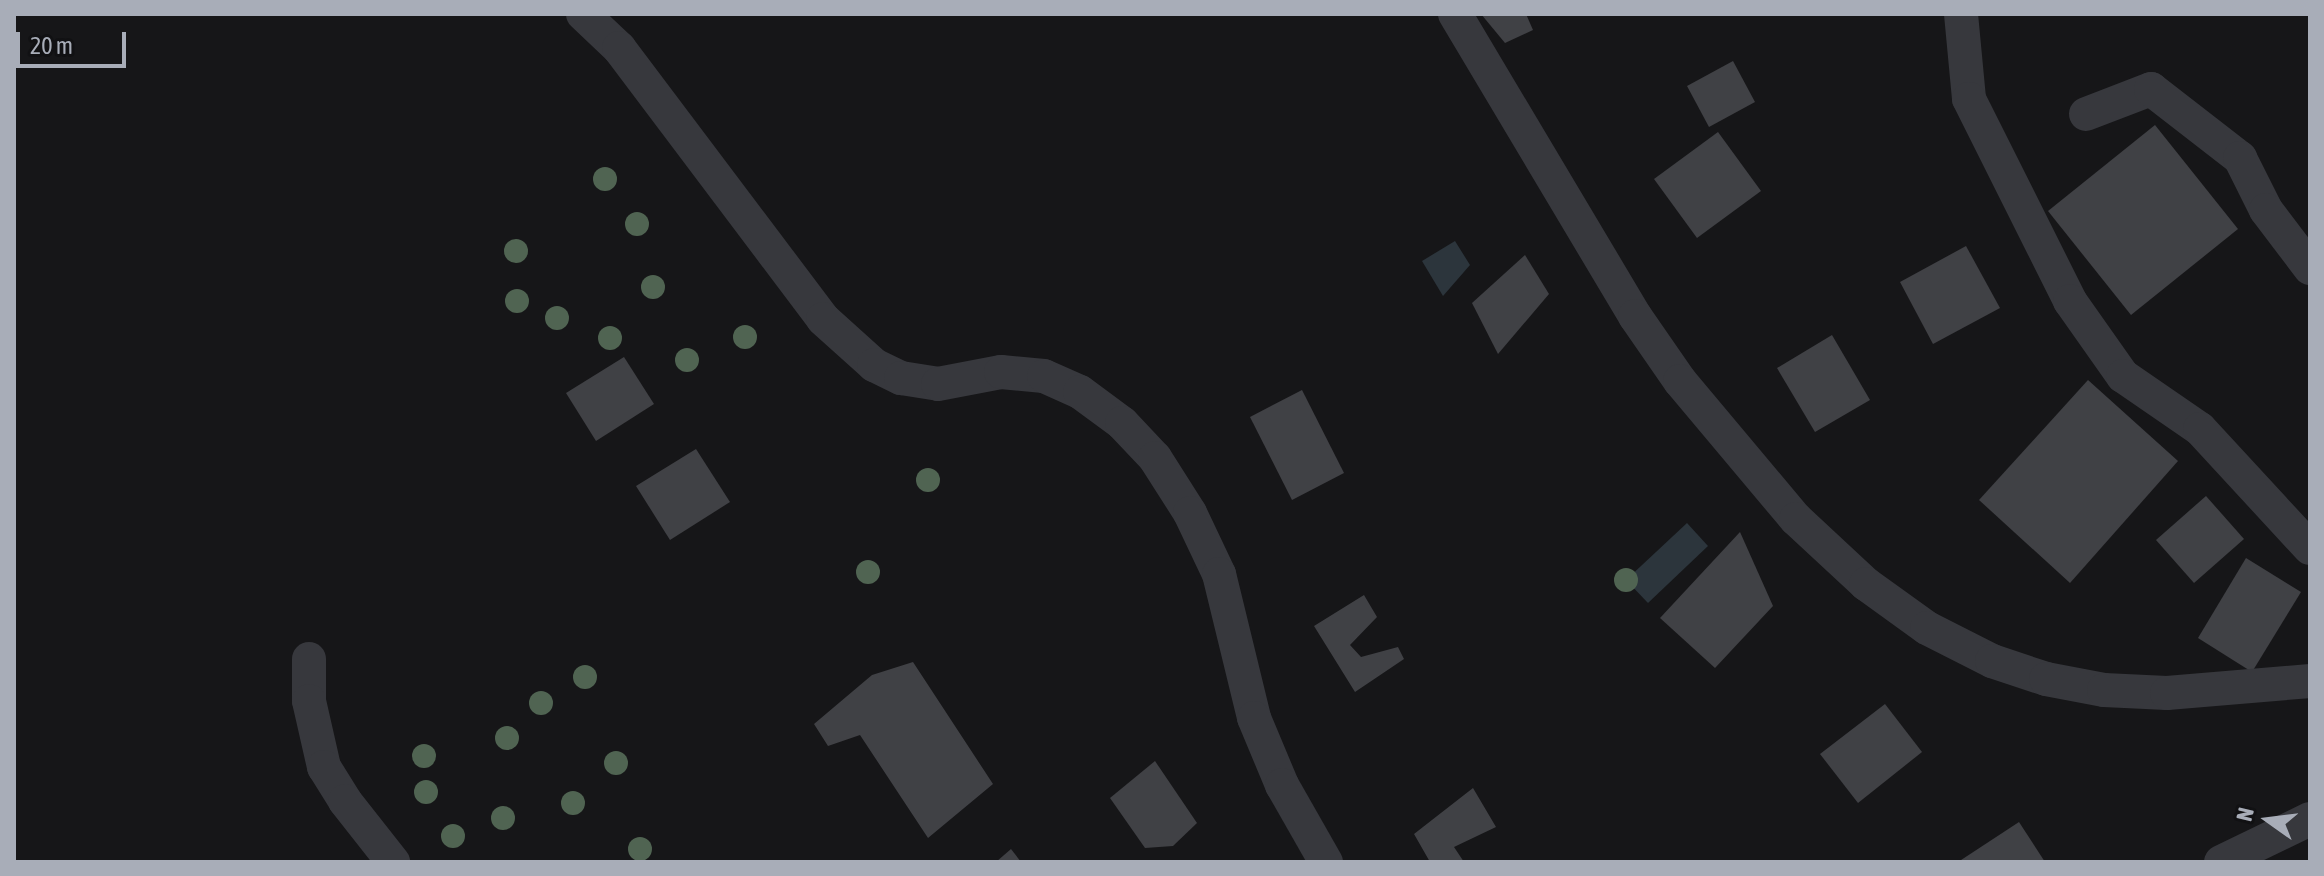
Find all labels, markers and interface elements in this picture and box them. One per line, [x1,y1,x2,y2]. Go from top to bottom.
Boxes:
scale bar [20,16,130,66]
text: 20 m [30,32,73,59]
north arrow [2228,780,2308,860]
text: N [2231,805,2259,824]

